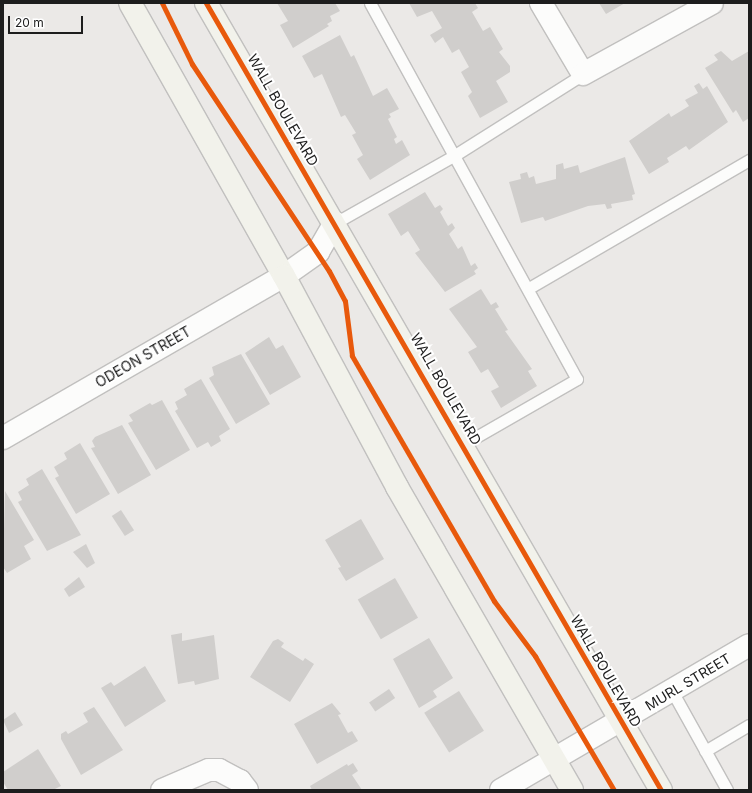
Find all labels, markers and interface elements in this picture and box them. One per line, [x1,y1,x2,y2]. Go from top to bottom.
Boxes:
scale bar [10,8,85,34]
text: 20 m [15,15,44,30]
street label: WALL BOULEVARD [244,51,322,169]
street label: ODEON STREET [92,323,194,391]
street label: WALL BOULEVARD [407,330,485,448]
street label: WALL BOULEVARD [567,612,645,730]
street label: MURL STREET [642,650,734,714]

